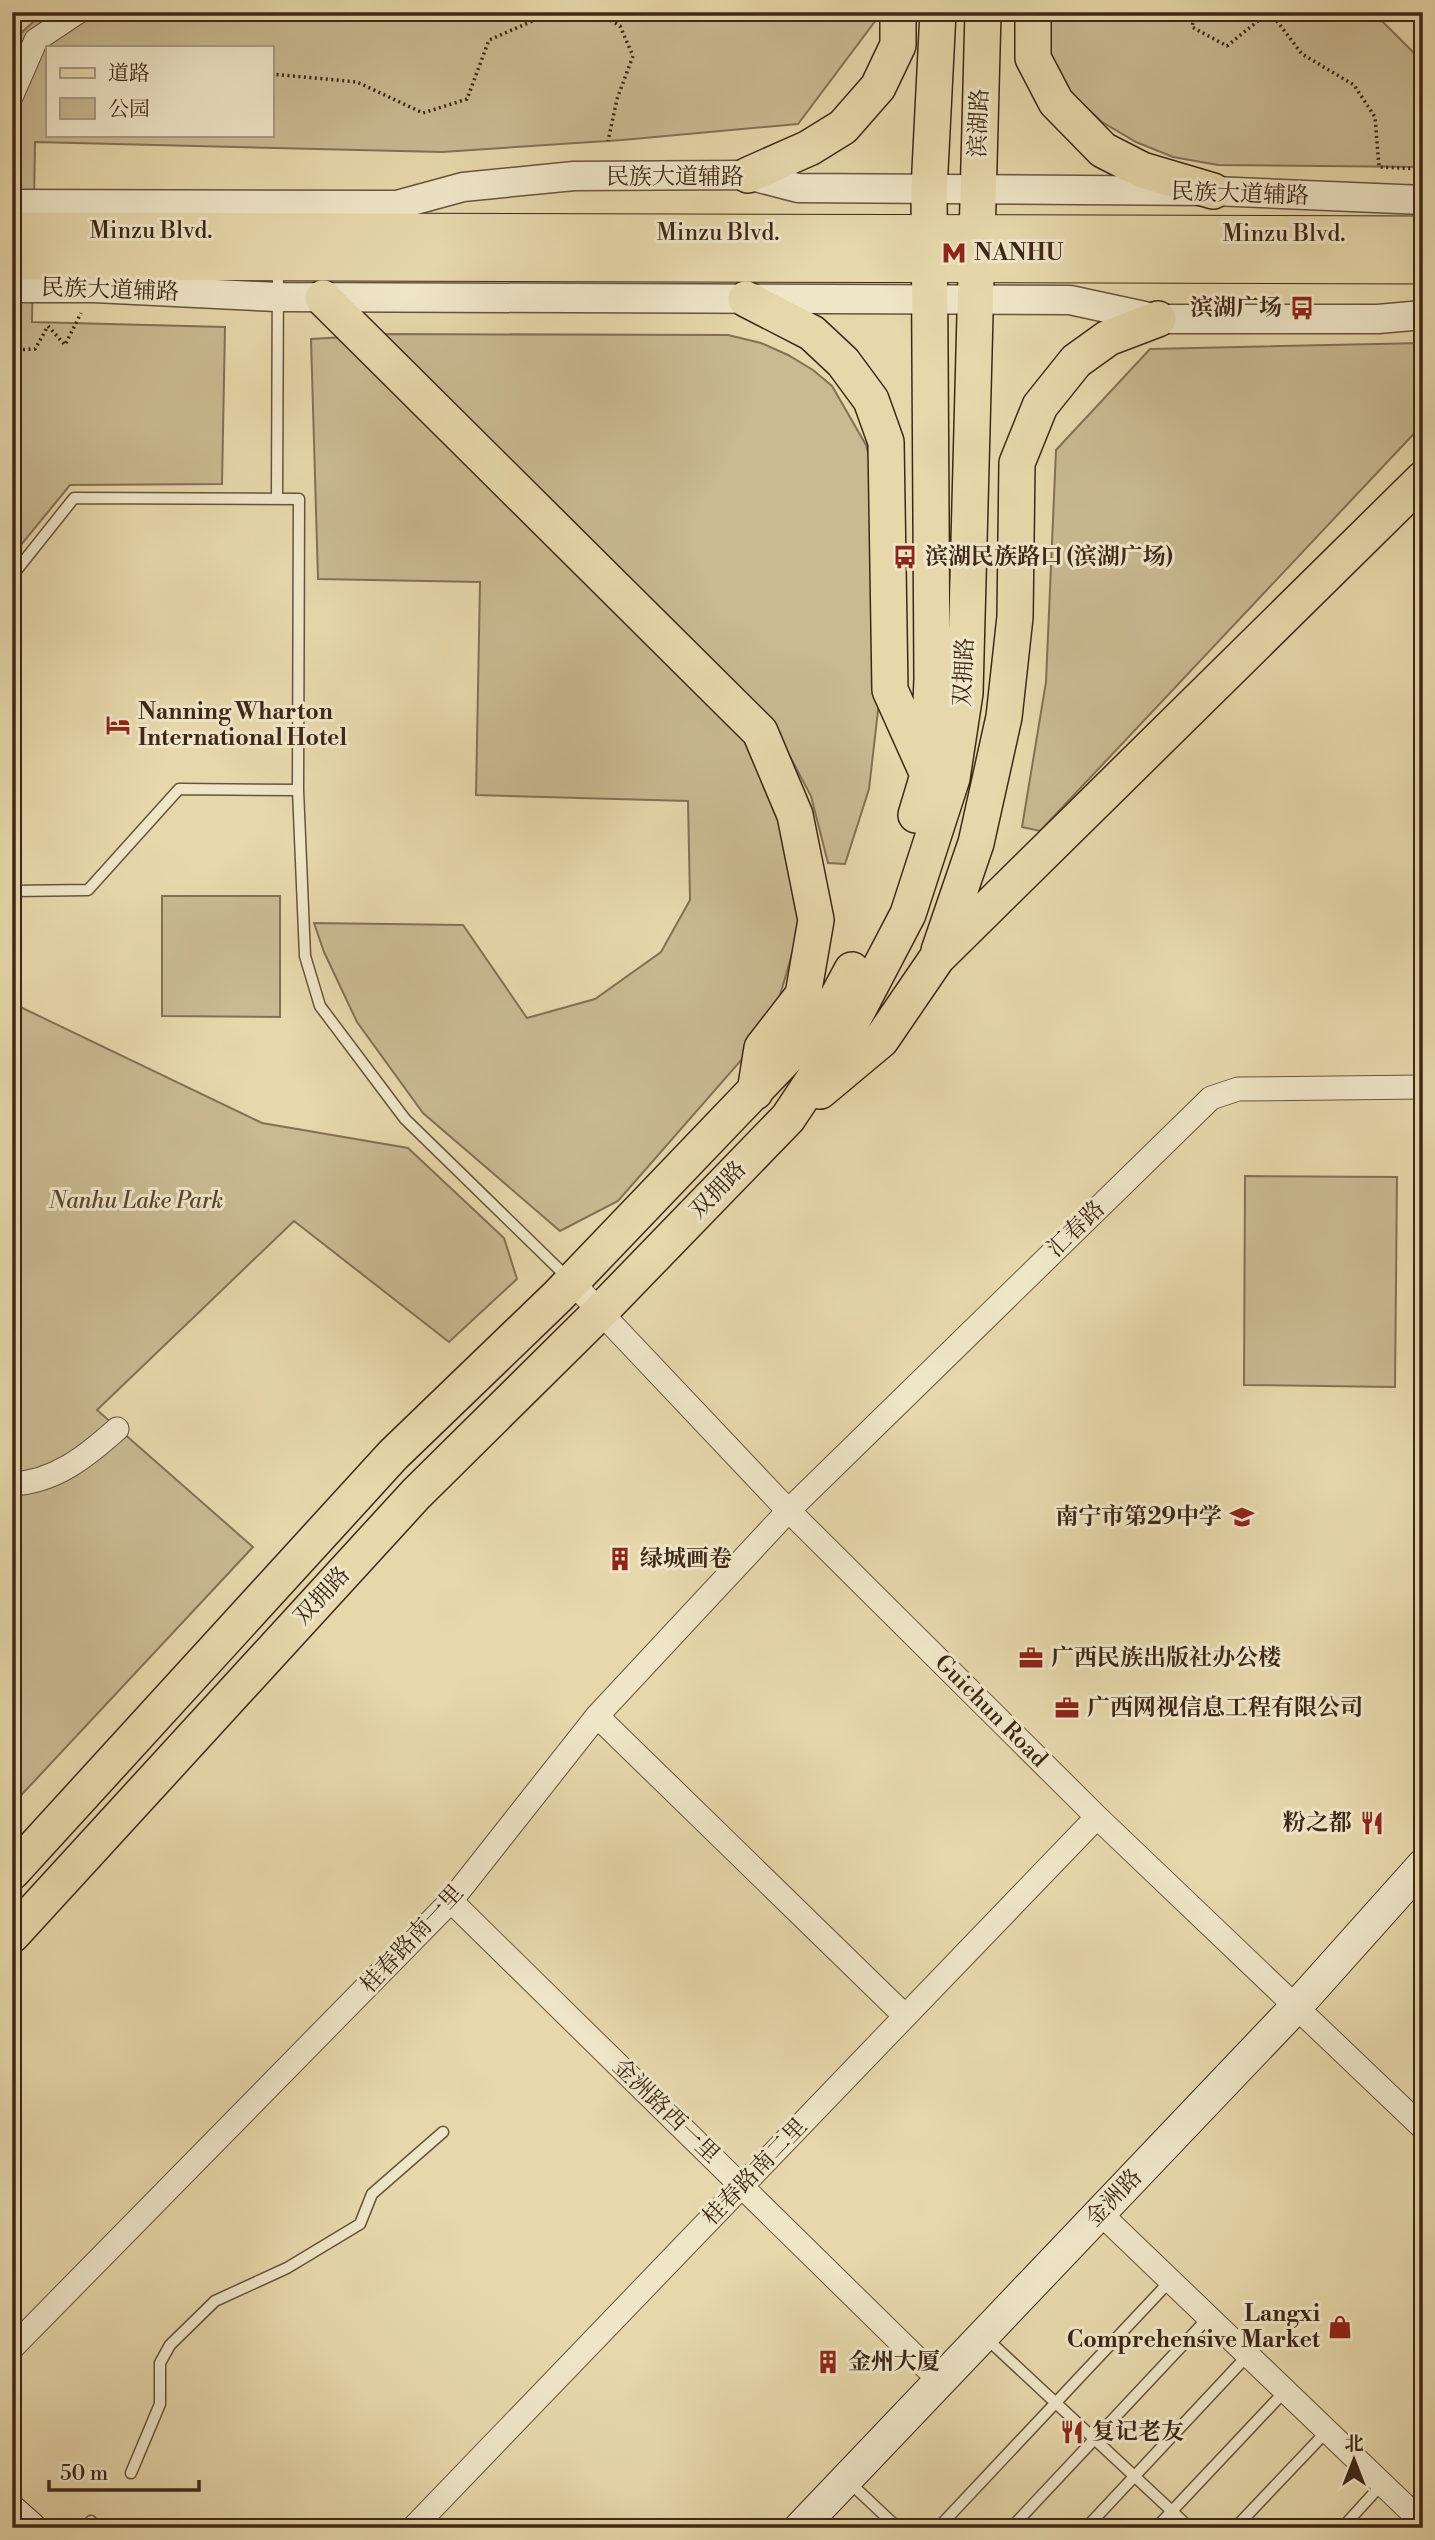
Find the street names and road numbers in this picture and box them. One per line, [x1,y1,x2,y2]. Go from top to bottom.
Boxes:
street label: 滨湖路 [964,88,994,158]
street label: 民族大道辅路 [606,163,744,191]
street label: 民族大道辅路 [1171,178,1309,210]
street label: Minzu Blvd. [89,217,213,245]
street label: Minzu Blvd. [656,219,780,247]
street label: Minzu Blvd. [1222,220,1346,248]
street label: 民族大道辅路 [41,274,179,306]
street label: 双拥路 [948,637,980,707]
street label: 双拥路 [684,1155,752,1225]
street label: 汇春路 [1041,1195,1111,1263]
street label: 双拥路 [288,1561,356,1631]
street label: Guichun Road [929,1649,1053,1773]
street label: 桂春路南一里 [355,1879,469,1999]
street label: 金洲路西一里 [607,2053,725,2169]
street label: 桂春路南二里 [697,2113,813,2231]
street label: 金洲路 [1080,2163,1148,2233]

